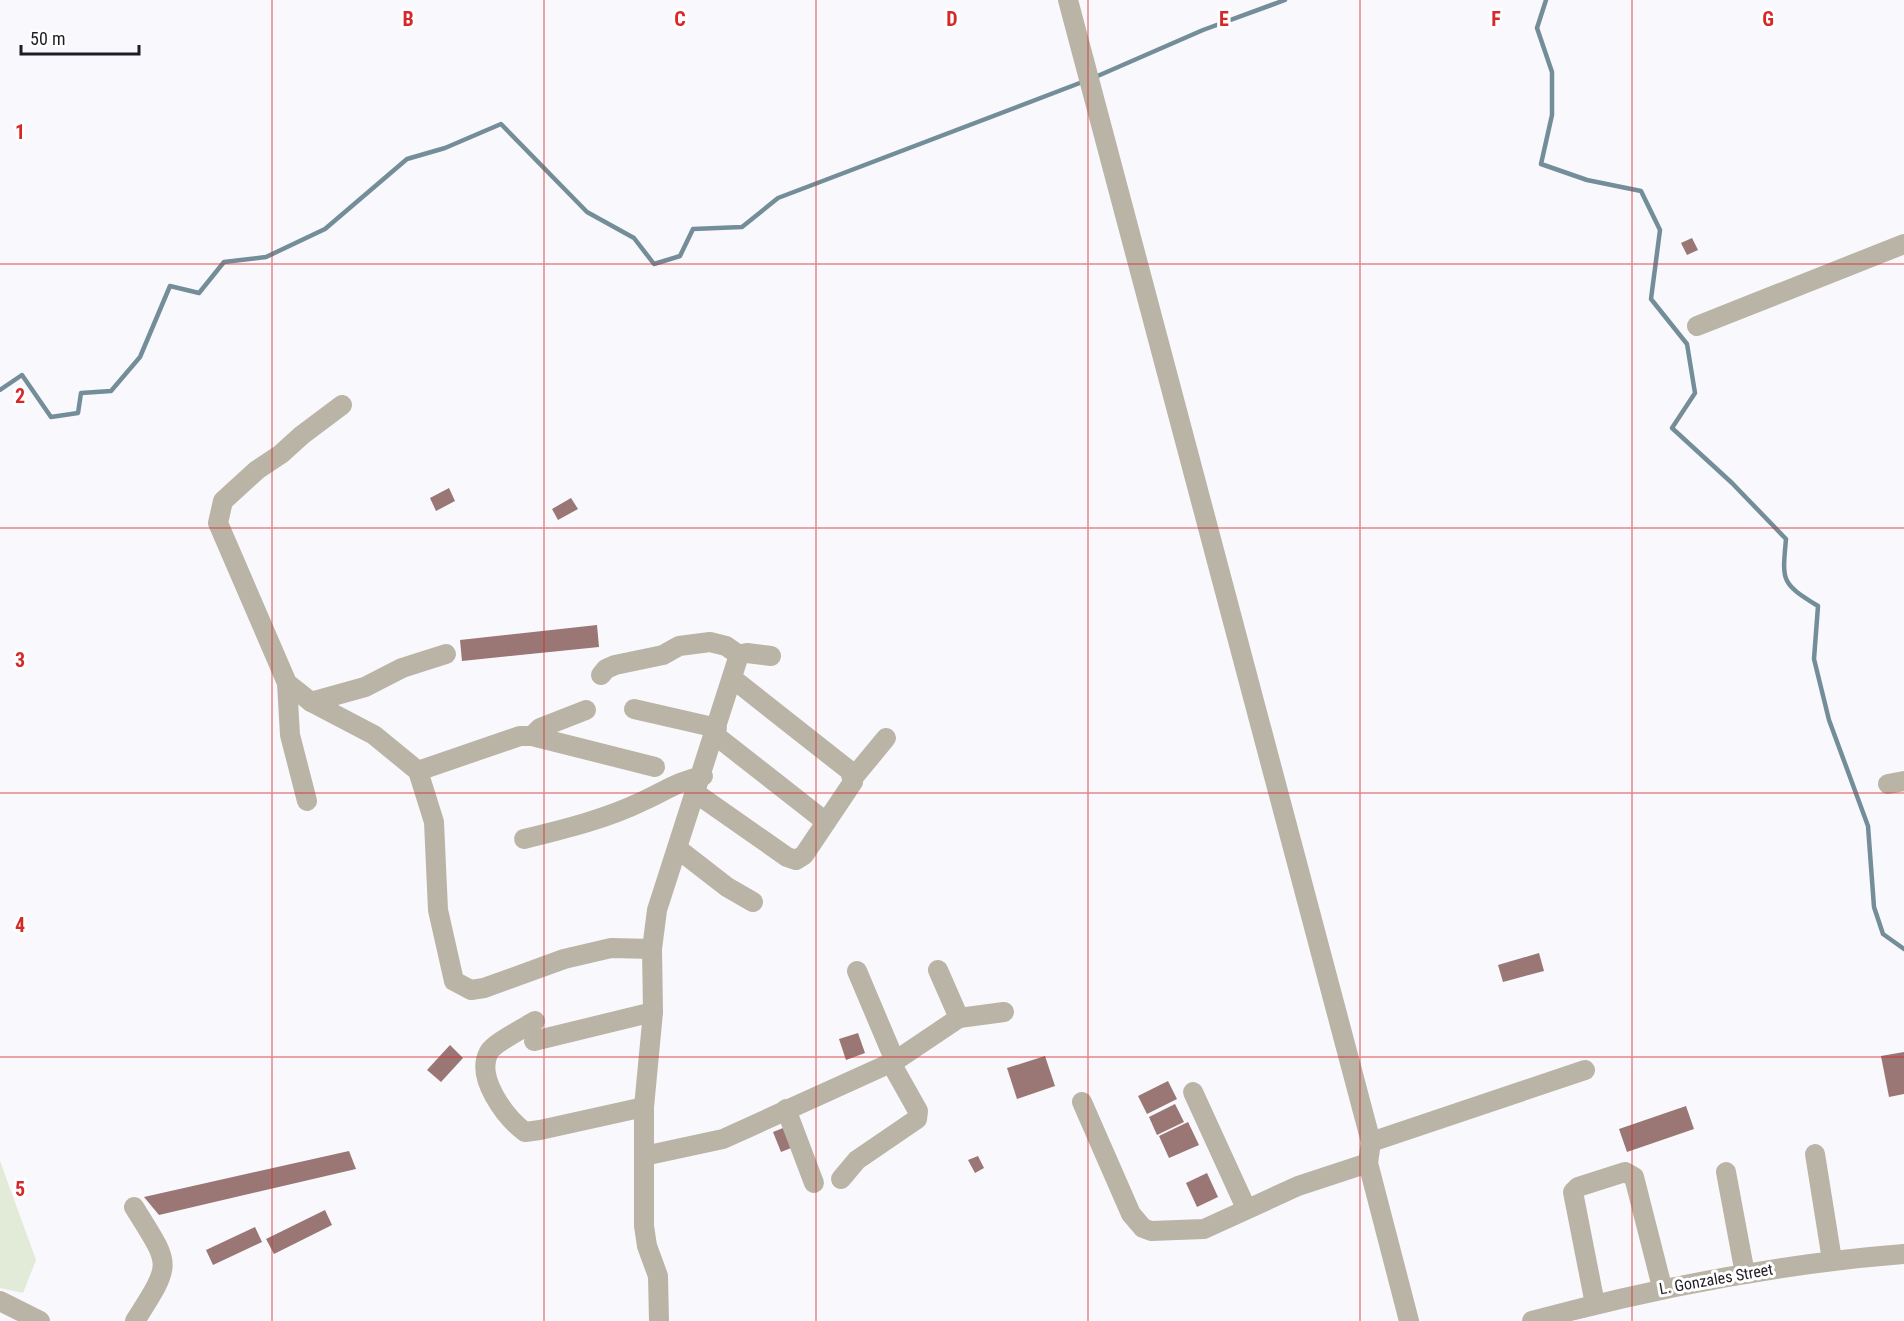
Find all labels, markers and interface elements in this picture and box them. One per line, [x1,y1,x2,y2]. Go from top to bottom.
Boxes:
text: B [402,7,414,31]
text: C [674,7,686,31]
text: D [946,7,958,31]
text: E [1219,7,1229,31]
text: F [1491,7,1501,31]
text: G [1762,7,1774,31]
scale bar [21,18,140,56]
text: 50 m [30,28,65,49]
text: 1 [15,120,25,144]
text: 2 [15,384,25,408]
text: 3 [15,648,25,672]
text: 4 [15,913,25,937]
text: 5 [15,1177,25,1201]
street label: L. Gonzales Street [1658,1260,1775,1298]

